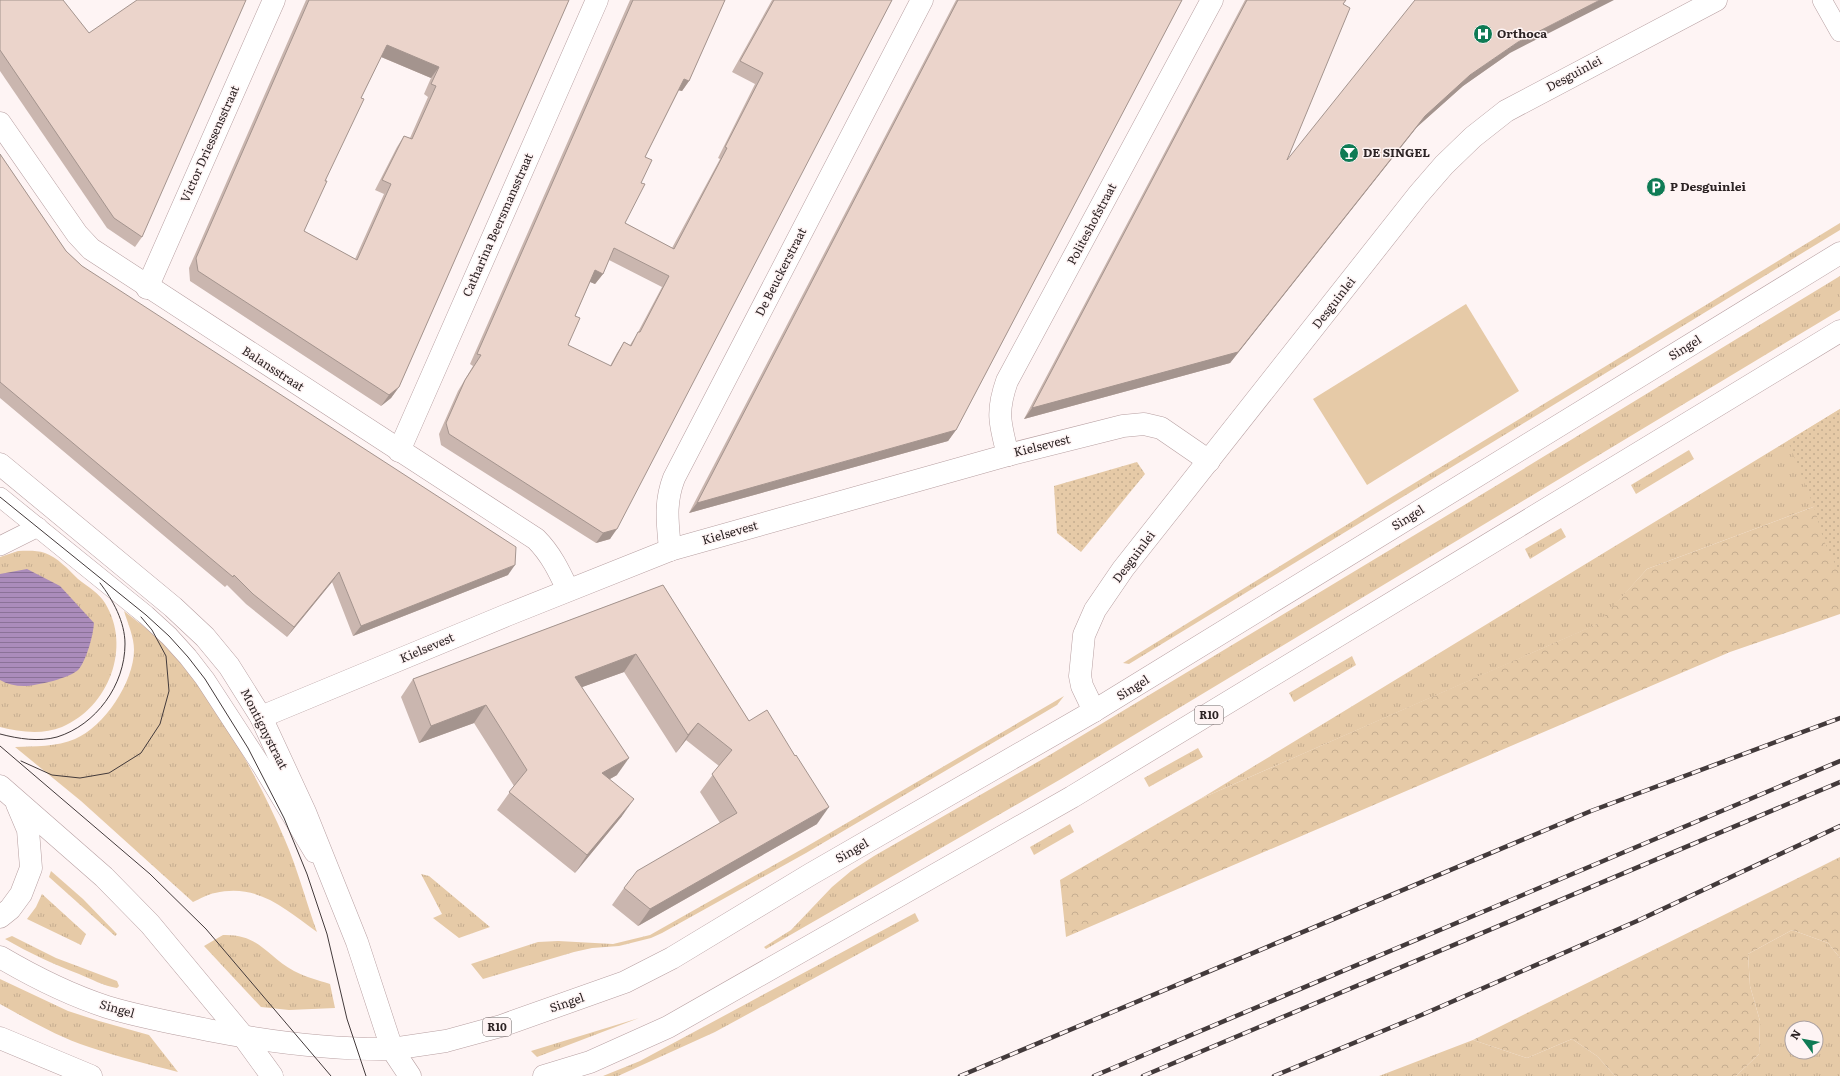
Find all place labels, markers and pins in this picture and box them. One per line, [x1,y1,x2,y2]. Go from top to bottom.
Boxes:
hospital icon: Orthoca [1472,23,1494,45]
place label: Orthoca [1497,24,1547,42]
bar icon: DE SINGEL [1338,142,1360,164]
place label: DE SINGEL [1363,143,1430,161]
parking icon: P Desguinlei [1645,176,1667,198]
place label: P Desguinlei [1670,177,1746,195]

